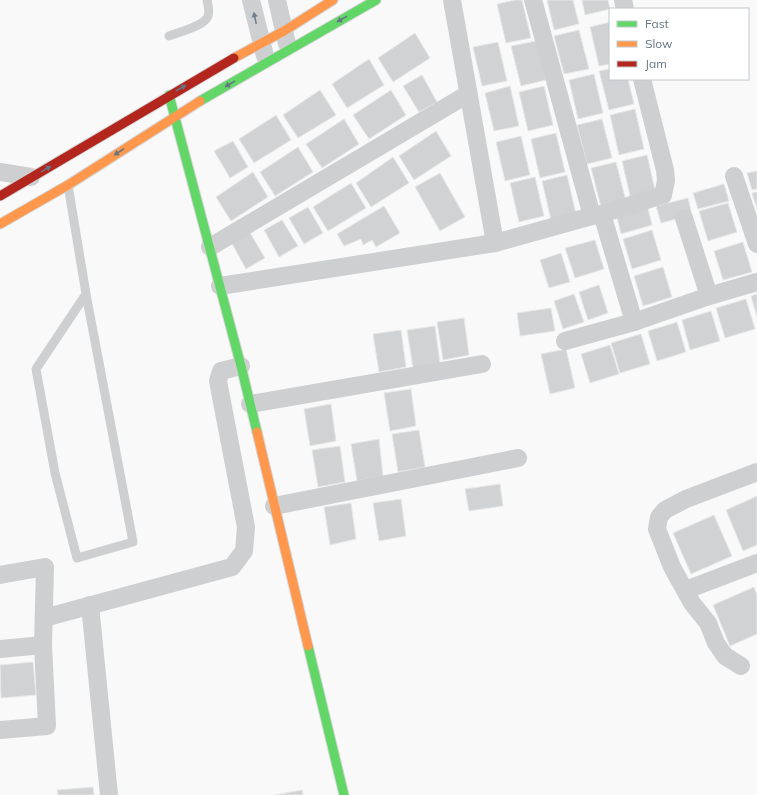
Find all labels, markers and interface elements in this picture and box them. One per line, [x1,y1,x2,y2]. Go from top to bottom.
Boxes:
legend [609,8,749,80]
one-way arrow [252,11,258,24]
one-way arrow [336,16,348,23]
text: Fast [645,16,669,31]
text: Slow [645,36,673,51]
text: Jam [645,56,667,71]
one-way arrow [224,81,236,88]
one-way arrow [175,85,187,92]
one-way arrow [114,148,124,156]
one-way arrow [40,165,52,172]

